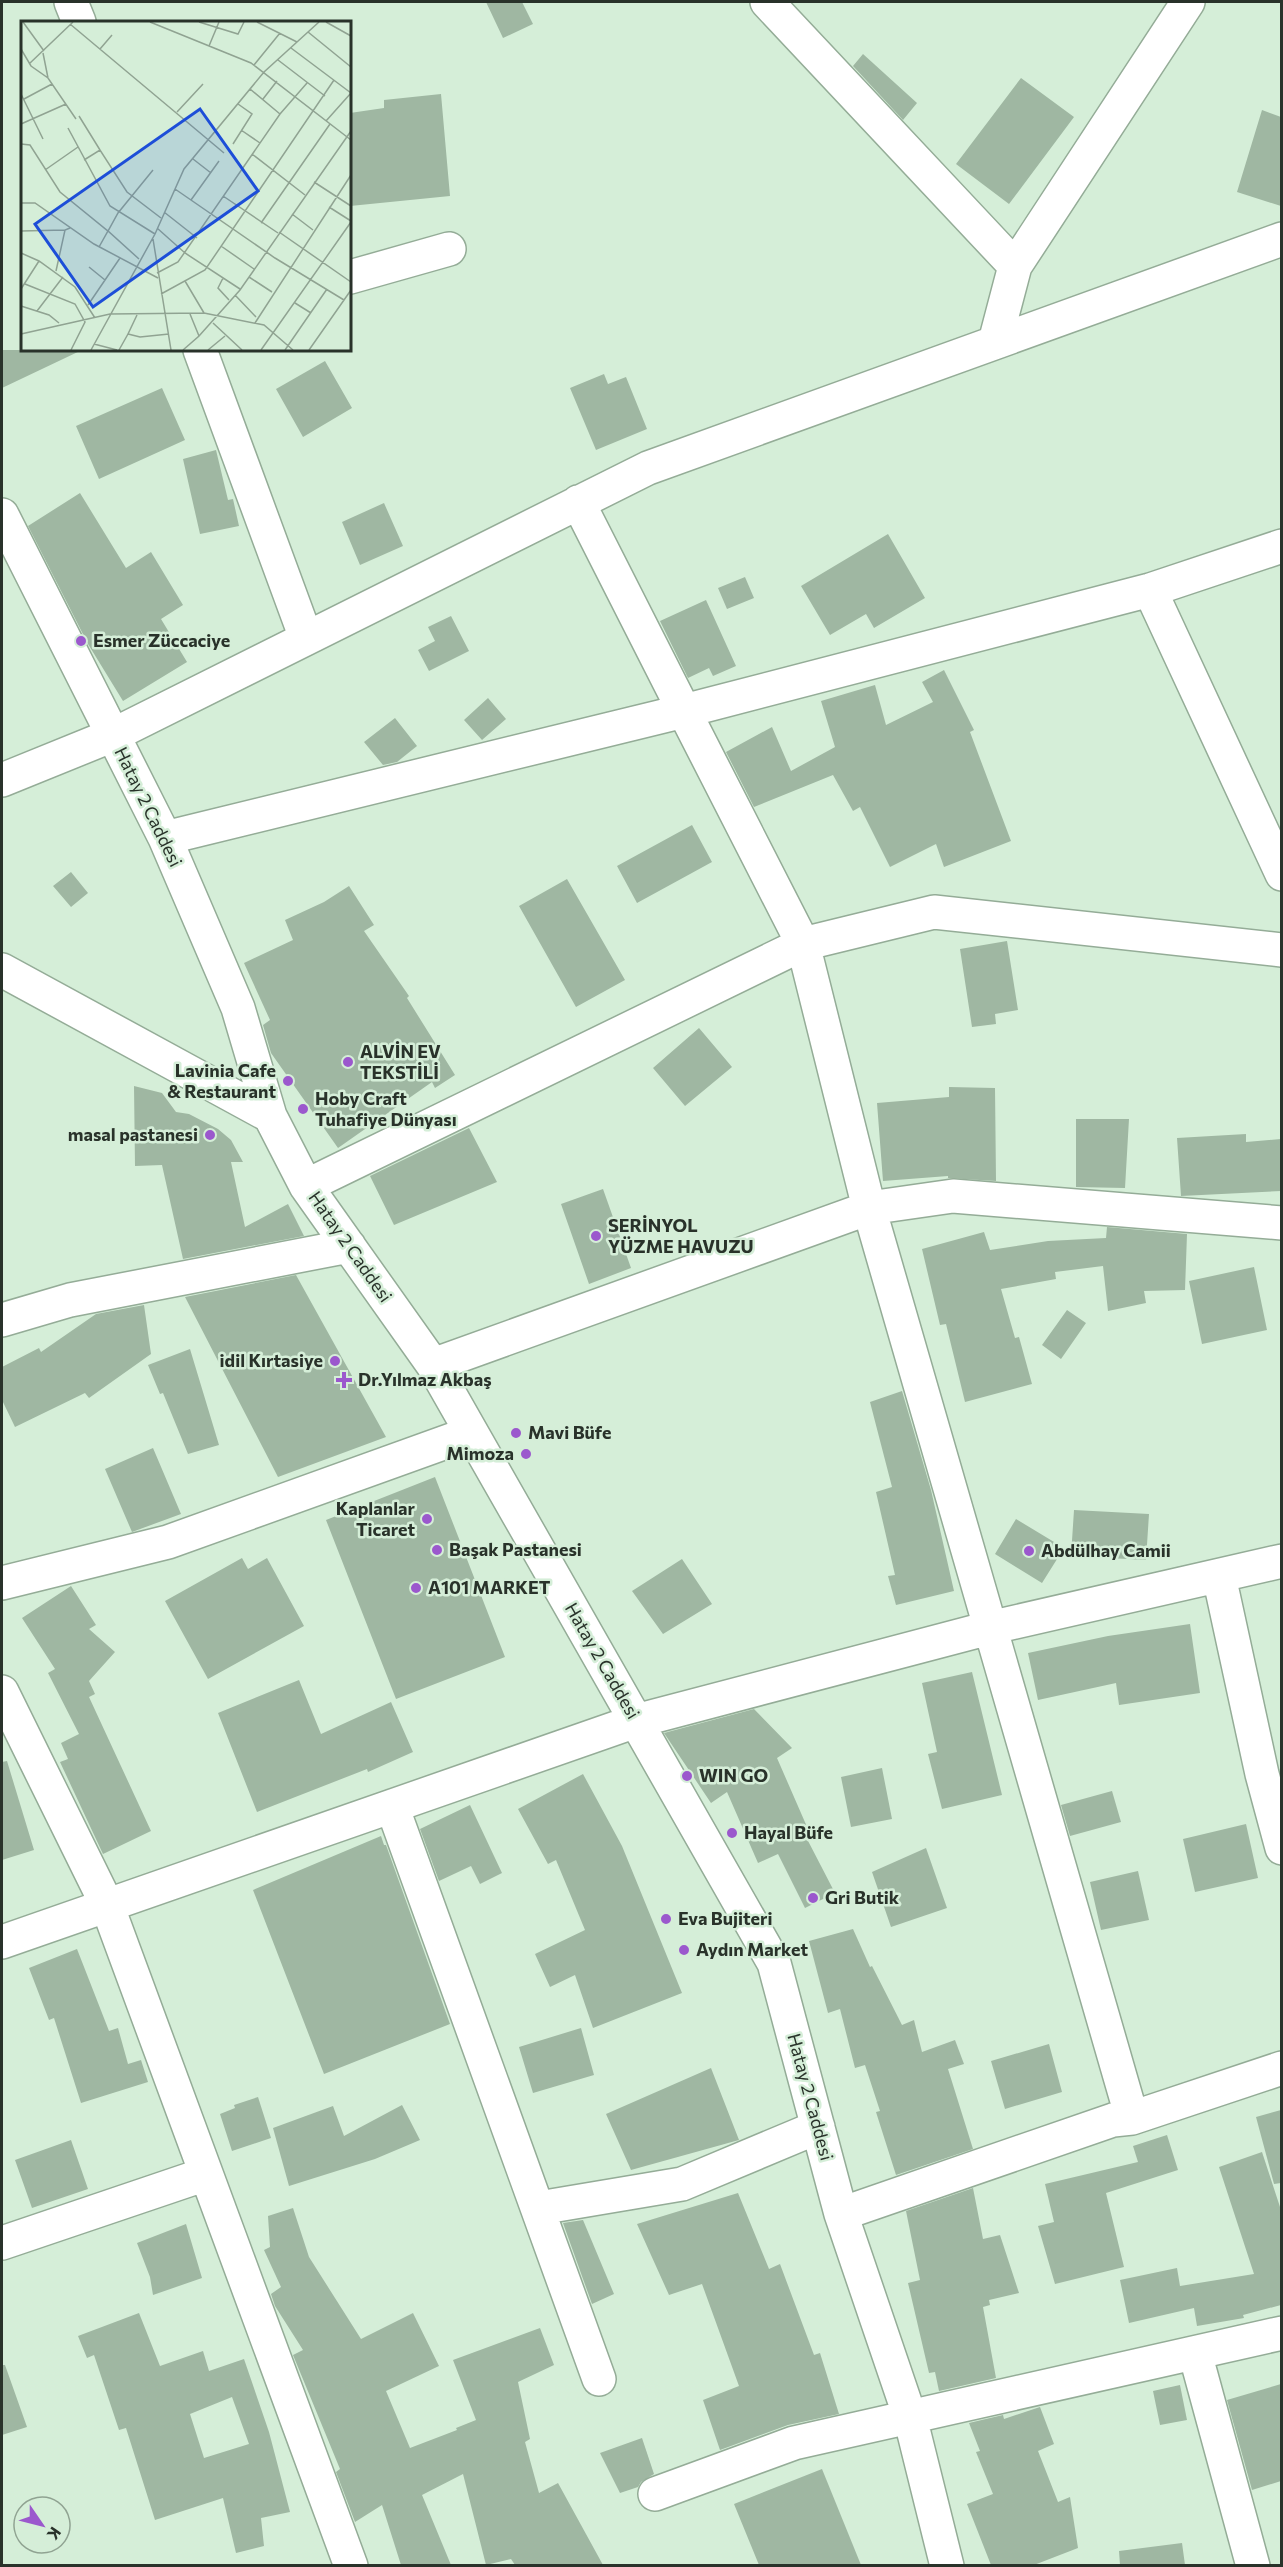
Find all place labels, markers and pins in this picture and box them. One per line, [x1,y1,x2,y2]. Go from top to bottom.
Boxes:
place label: Esmer Züccaciye [93,629,230,651]
marker: Esmer Züccaciye [74,634,88,648]
place label: ALVİN EV TEKSTİLİ [360,1040,441,1083]
marker: ALVİN EV TEKSTİLİ [341,1055,355,1069]
place label: Lavinia Cafe & Restaurant [167,1059,276,1102]
marker: Lavinia Cafe & Restaurant [281,1074,295,1088]
place label: Hoby Craft Tuhafiye Dünyası [315,1087,457,1130]
marker: Hoby Craft Tuhafiye Dünyası [296,1102,310,1116]
place label: masal pastanesi [68,1123,198,1145]
marker: masal pastanesi [203,1128,217,1142]
place label: SERİNYOL YÜZME HAVUZU [608,1214,754,1257]
marker: SERİNYOL YÜZME HAVUZU [589,1229,603,1243]
place label: idil Kırtasiye [220,1349,323,1371]
marker: idil Kırtasiye [328,1354,342,1368]
place label: Dr.Yılmaz Akbaş [358,1368,492,1390]
marker: Dr.Yılmaz Akbaş [335,1371,353,1389]
place label: Mavi Büfe [528,1421,611,1443]
marker: Mavi Büfe [509,1426,523,1440]
place label: Mimoza [446,1442,514,1464]
marker: Mimoza [519,1447,533,1461]
place label: Kaplanlar Ticaret [336,1497,416,1540]
marker: Kaplanlar Ticaret [420,1512,434,1526]
place label: Başak Pastanesi [449,1538,582,1560]
place label: Abdülhay Camii [1041,1539,1171,1561]
marker: Başak Pastanesi [430,1543,444,1557]
marker: Abdülhay Camii [1022,1544,1036,1558]
place label: A101 MARKET [428,1576,551,1598]
marker: A101 MARKET [409,1581,423,1595]
place label: WIN GO [699,1764,768,1786]
marker: WIN GO [680,1769,694,1783]
place label: Hayal Büfe [744,1821,833,1843]
marker: Hayal Büfe [725,1826,739,1840]
place label: Gri Butik [825,1886,900,1908]
marker: Gri Butik [806,1891,820,1905]
place label: Eva Bujiteri [678,1907,773,1929]
marker: Eva Bujiteri [659,1912,673,1926]
place label: Aydın Market [696,1938,808,1960]
marker: Aydın Market [677,1943,691,1957]

